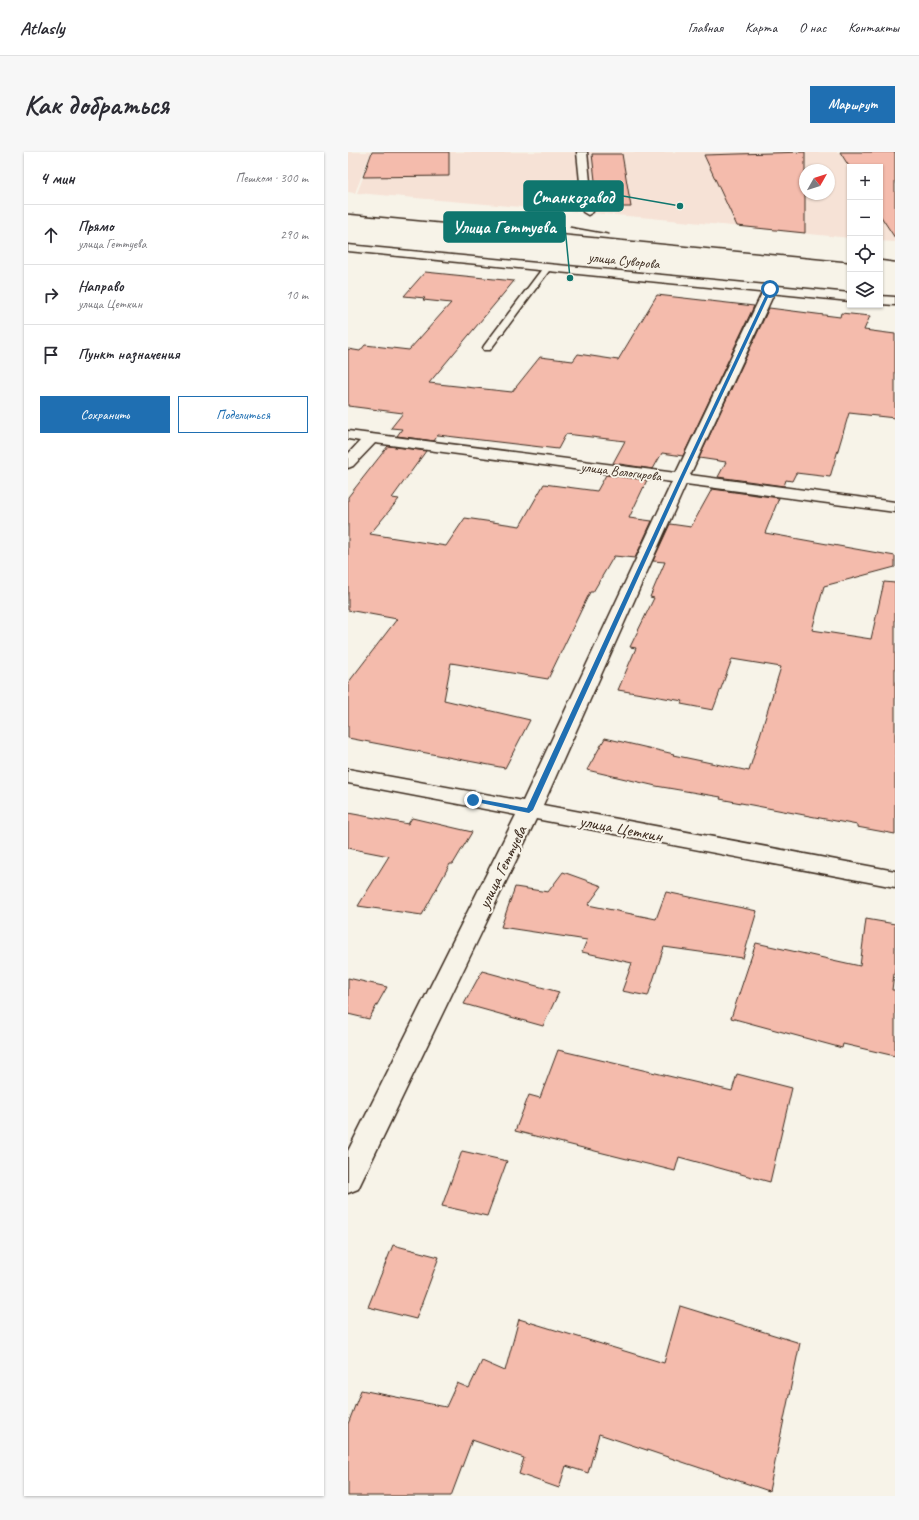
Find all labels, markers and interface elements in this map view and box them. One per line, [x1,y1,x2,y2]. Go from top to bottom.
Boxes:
text: Atlasly [20,16,64,40]
text: Главная [688,19,723,36]
text: Карта [745,19,777,36]
text: О нас [799,19,826,36]
text: Контакты [848,19,899,36]
button: Маршрут [810,86,895,123]
text: Как добраться [24,87,169,122]
north arrow [799,164,835,200]
map controls [847,164,883,308]
button: + [847,164,883,200]
text: 4 мин [40,168,75,189]
text: Пешком · 300 m [235,170,308,186]
callout: Станкозавод [524,181,623,211]
text: Станкозавод [532,186,616,209]
button: − [847,200,883,236]
callout: Улица Геттуева [444,212,565,242]
text: Улица Геттуева [452,216,558,238]
text: Прямо [78,217,114,236]
icon: ahead [40,224,62,246]
text: 290 m [280,227,308,243]
text: улица Геттуева [78,236,146,252]
button: locate [847,236,883,272]
street label: улица Суворова [587,248,661,273]
button: layers [847,272,883,308]
text: Направо [78,277,124,296]
route start [761,280,779,298]
icon: right [40,284,62,306]
text: 10 m [286,287,308,303]
text: улица Цеткин [78,296,142,312]
icon: arrive [40,344,62,366]
text: Пункт назначения [78,345,180,364]
button: Сохранить [40,396,170,433]
button: Поделиться [178,396,308,433]
street label: улица Вологирова [579,458,663,485]
route end [464,791,482,809]
street label: улица Цеткин [577,810,665,847]
street label: улица Геттуева [473,821,532,913]

